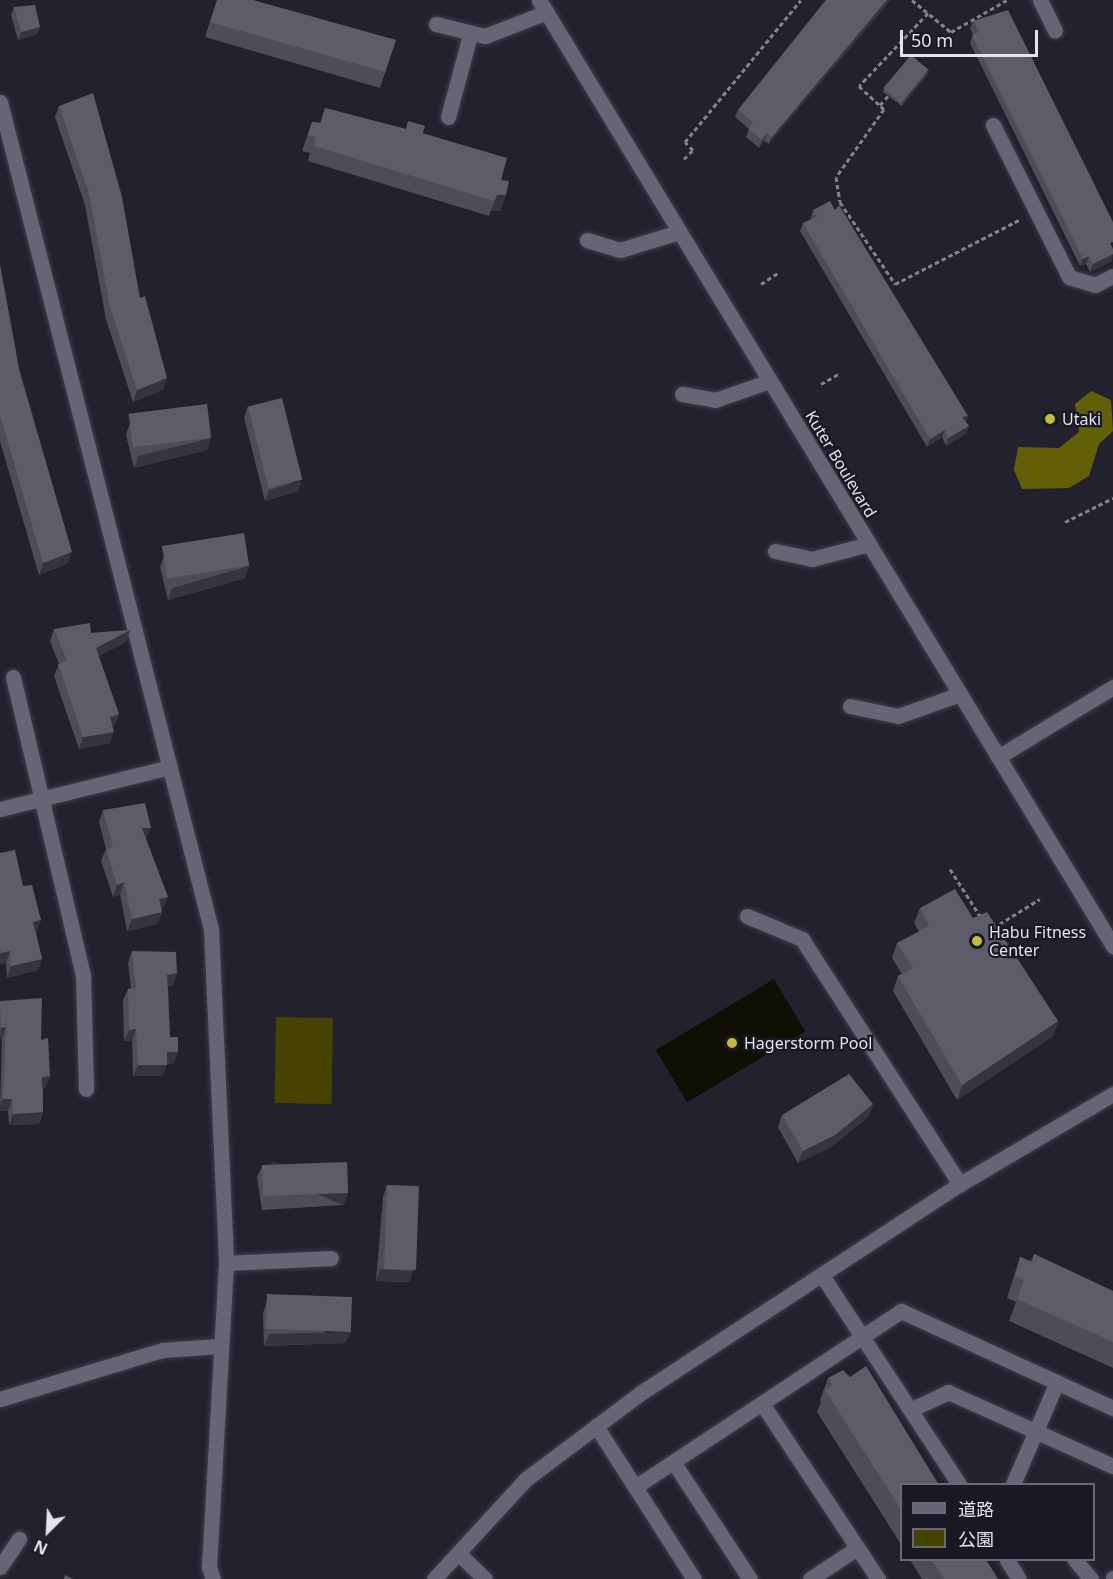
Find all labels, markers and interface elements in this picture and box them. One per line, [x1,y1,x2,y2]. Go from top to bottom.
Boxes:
scale bar [903,18,1041,56]
text: 50 m [911,28,953,52]
street label: Kuter Boulevard [802,407,880,521]
place label: Utaki [1062,409,1101,429]
marker: Utaki [1043,412,1057,426]
place label: Habu Fitness Center [989,922,1086,960]
marker: Habu Fitness Center [970,934,984,948]
place label: Hagerstorm Pool [744,1033,872,1053]
marker: Hagerstorm Pool [725,1036,739,1050]
legend [900,1483,1095,1561]
text: 道路 [958,1497,994,1521]
north arrow [18,1501,78,1561]
text: 公園 [958,1527,994,1551]
text: N [30,1535,51,1560]

